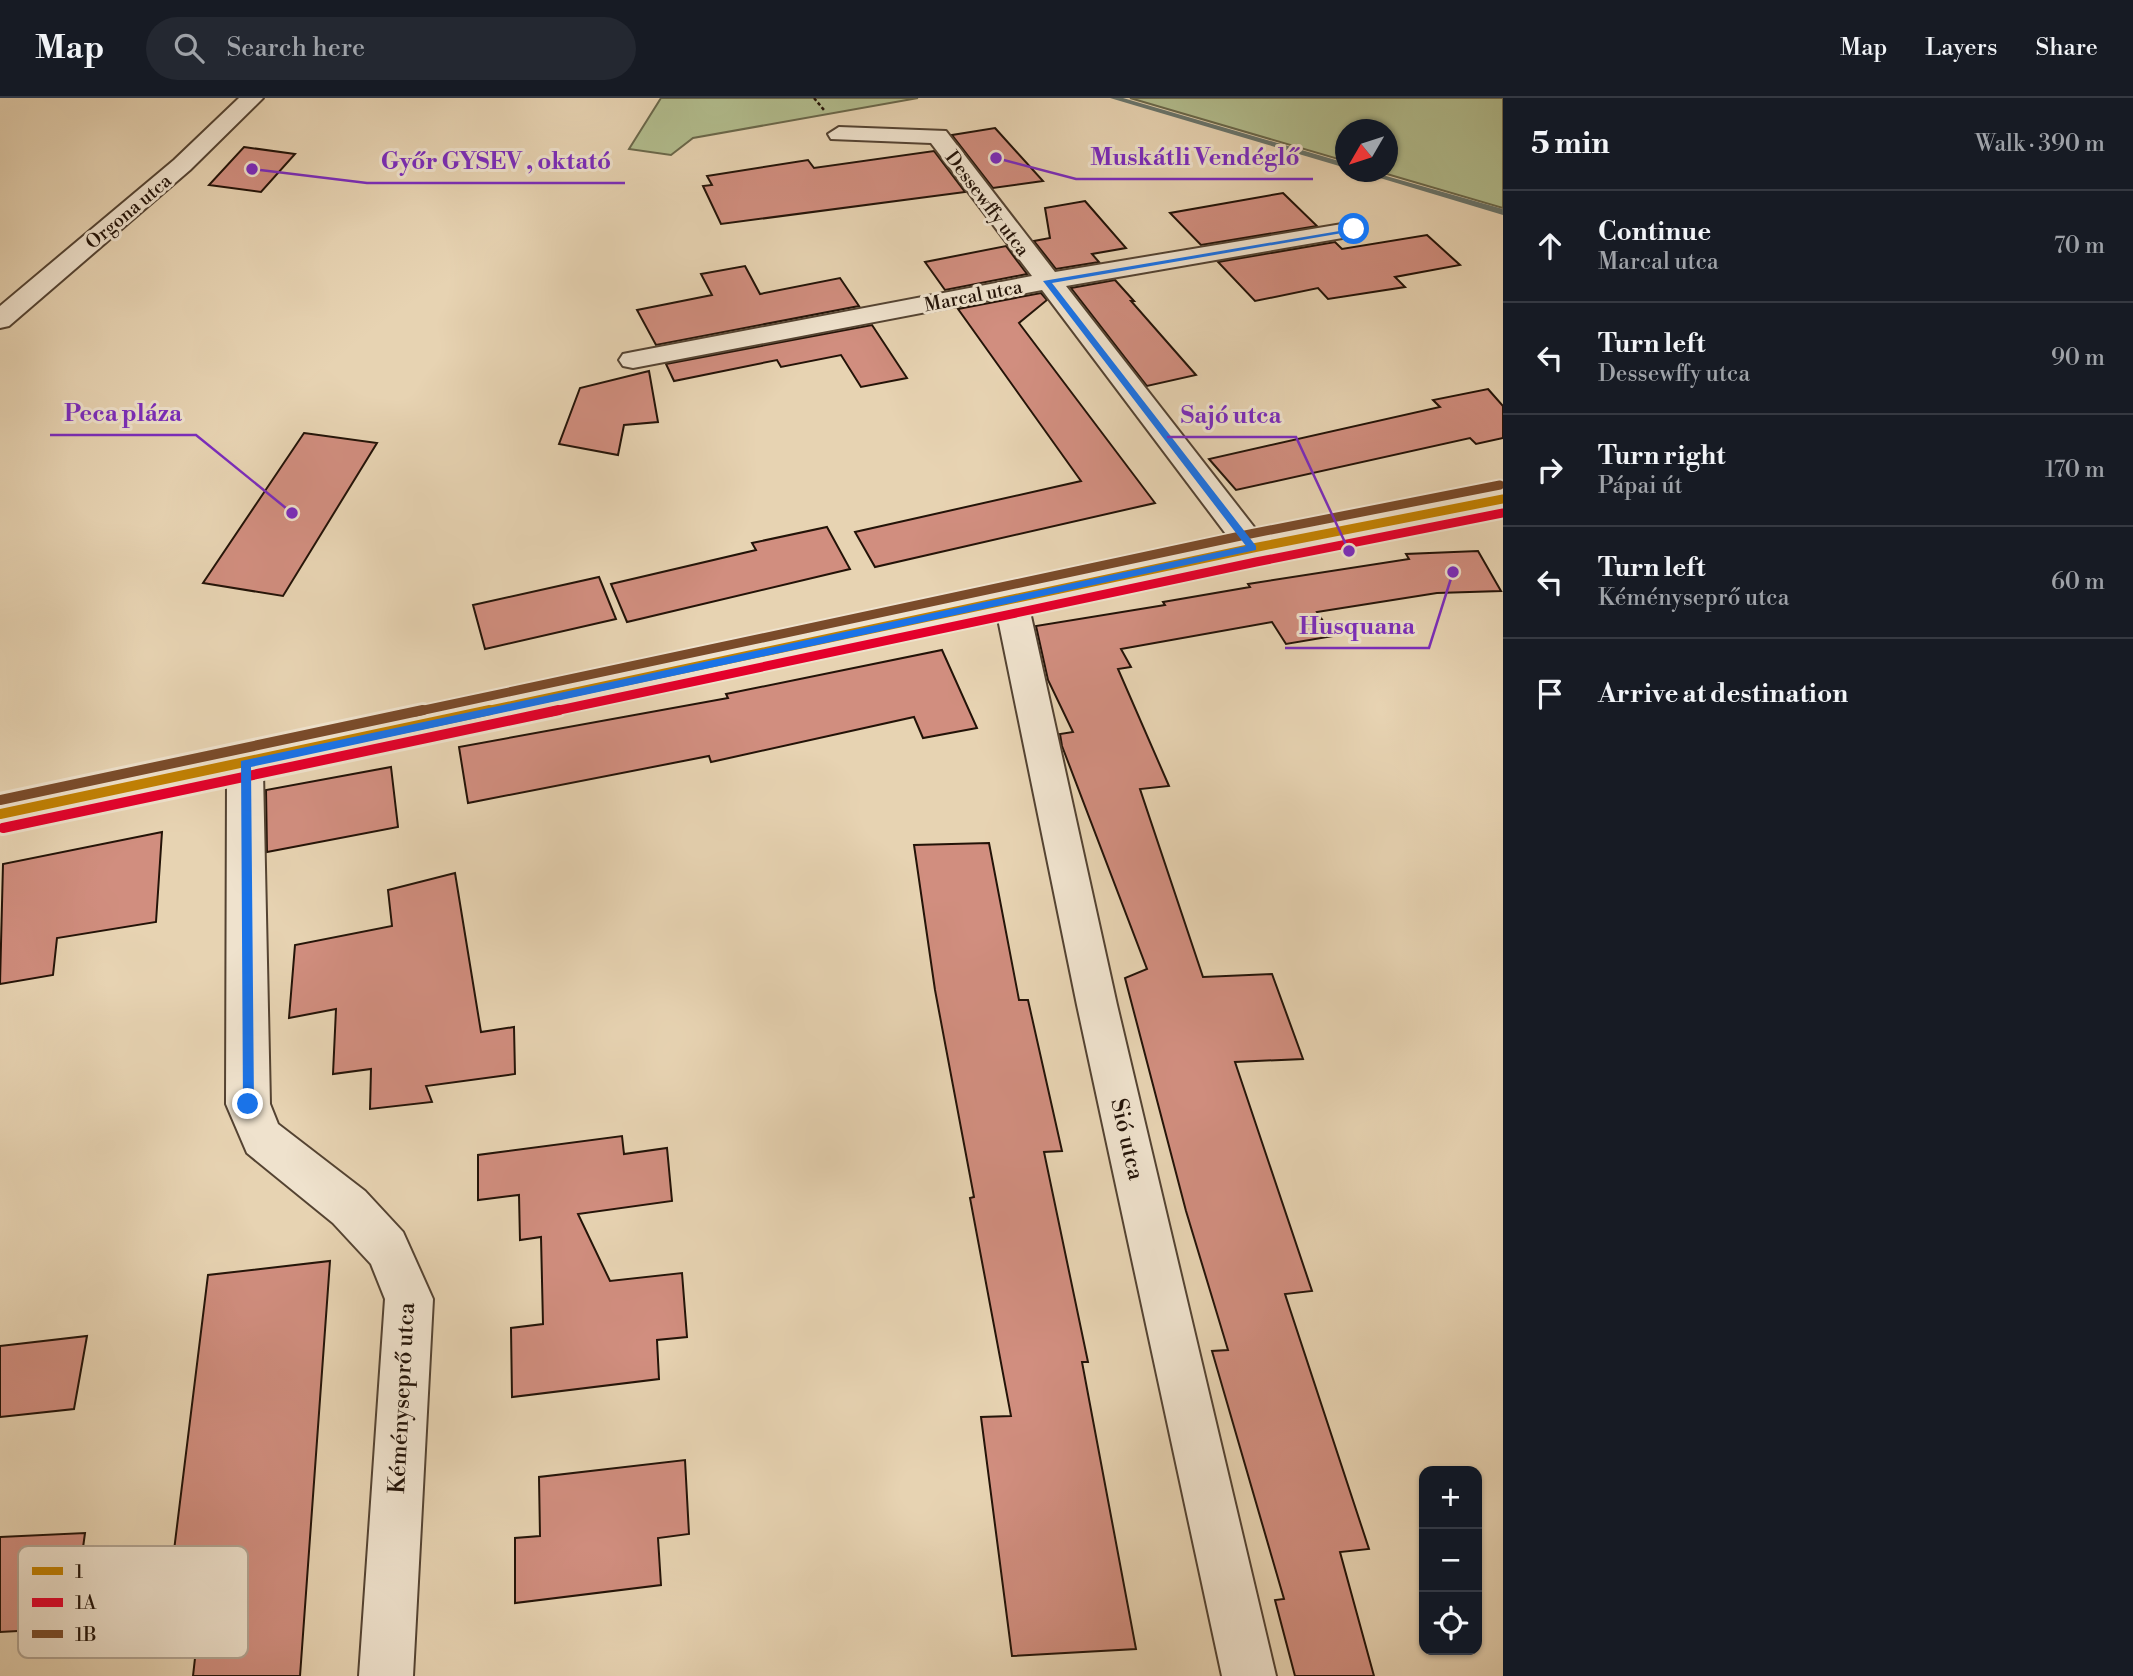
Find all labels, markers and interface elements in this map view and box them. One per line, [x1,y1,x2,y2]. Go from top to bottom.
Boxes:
search box [146,17,636,80]
text: Map [35,28,104,69]
icon: search [170,29,208,67]
text: Search here [226,32,365,64]
text: Map [1840,33,1887,63]
text: Layers [1925,33,1997,63]
text: Share [2035,33,2098,63]
north arrow [1335,119,1398,182]
text: 5 min [1531,125,1610,163]
text: Walk · 390 m [1975,130,2105,158]
callout: Muskátli Vendéglő [1076,134,1313,179]
callout: Győr GYSEV , oktató [367,138,625,183]
text: Muskátli Vendéglő [1090,143,1301,173]
street label: Dessewffy utca [940,146,1035,261]
text: Győr GYSEV , oktató [381,147,611,177]
street label: Orgona utca [81,169,177,255]
route start [1338,213,1369,244]
text: Continue [1598,216,1711,248]
icon: ahead [1531,227,1569,265]
text: 70 m [2054,232,2105,260]
text: Marcal utca [1598,248,1719,276]
street label: Marcal utca [922,275,1025,317]
text: Turn left [1598,328,1706,360]
icon: left [1531,339,1569,377]
text: 90 m [2051,344,2105,372]
text: Dessewffy utca [1598,360,1750,388]
callout: Peca pláza [50,390,196,435]
callout: Sajó utca [1167,392,1296,437]
text: Peca pláza [64,399,183,429]
text: Sajó utca [1181,401,1282,431]
text: Turn right [1598,440,1726,472]
icon: right [1531,451,1569,489]
text: 170 m [2045,456,2105,484]
text: Pápai út [1598,472,1683,500]
text: Turn left [1598,552,1706,584]
icon: left [1531,563,1569,601]
text: 60 m [2051,568,2105,596]
text: Kéményseprő utca [1598,584,1789,612]
callout: Husquana [1285,603,1429,648]
text: Husquana [1299,612,1416,642]
icon: arrive [1531,675,1569,713]
text: Arrive at destination [1598,678,1848,710]
route end [232,1088,263,1119]
street label: Sió utca [1104,1096,1150,1183]
street label: Kéményseprő utca [383,1301,421,1494]
map controls [1419,1466,1482,1655]
button: + [1419,1466,1482,1529]
button: − [1419,1529,1482,1592]
legend [18,1546,248,1658]
text: 1 [75,1560,83,1584]
text: 1A [75,1591,97,1615]
button: locate [1419,1592,1482,1655]
text: 1B [75,1623,97,1647]

